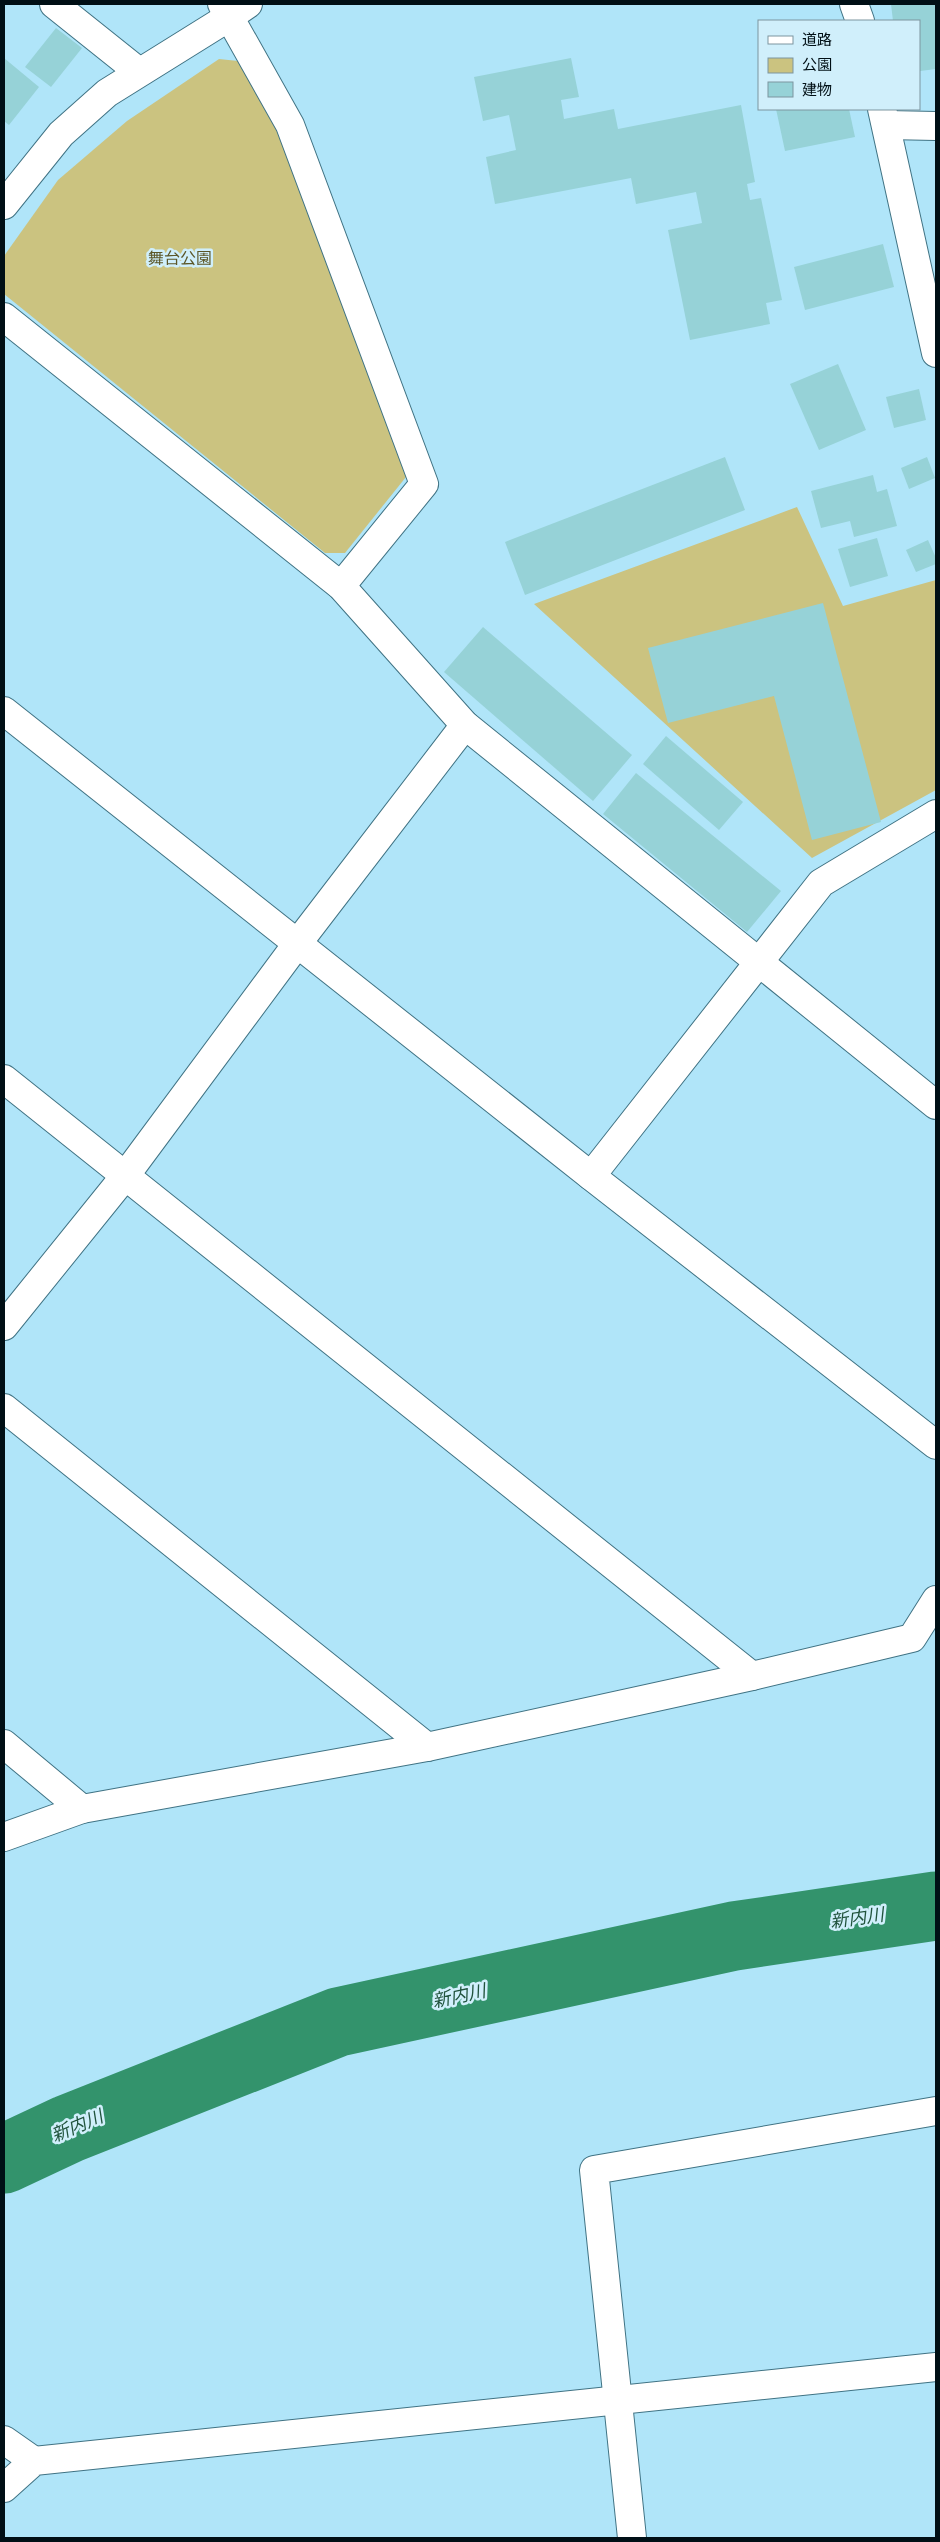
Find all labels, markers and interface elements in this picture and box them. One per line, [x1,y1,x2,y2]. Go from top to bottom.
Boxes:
legend [758,20,920,110]
text: 道路 [802,31,832,49]
text: 公園 [802,56,832,74]
text: 建物 [802,81,832,99]
park label: 舞台公園 [148,249,212,268]
water label: 新内川 [829,1903,887,1932]
water label: 新内川 [430,1979,489,2011]
water label: 新内川 [48,2105,108,2146]

